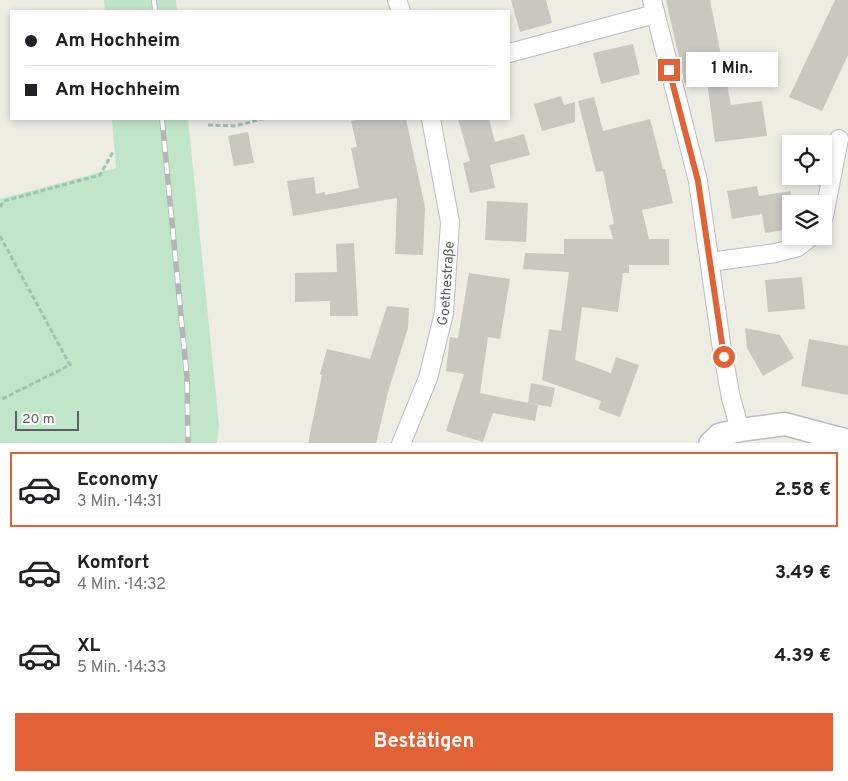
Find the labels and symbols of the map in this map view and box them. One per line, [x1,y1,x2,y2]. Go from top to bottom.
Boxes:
callout: 1 Min. [686,52,779,88]
route end [658,59,680,81]
street label: Goethestraße [434,241,459,328]
route start [713,346,735,368]
scale bar [15,408,79,432]

